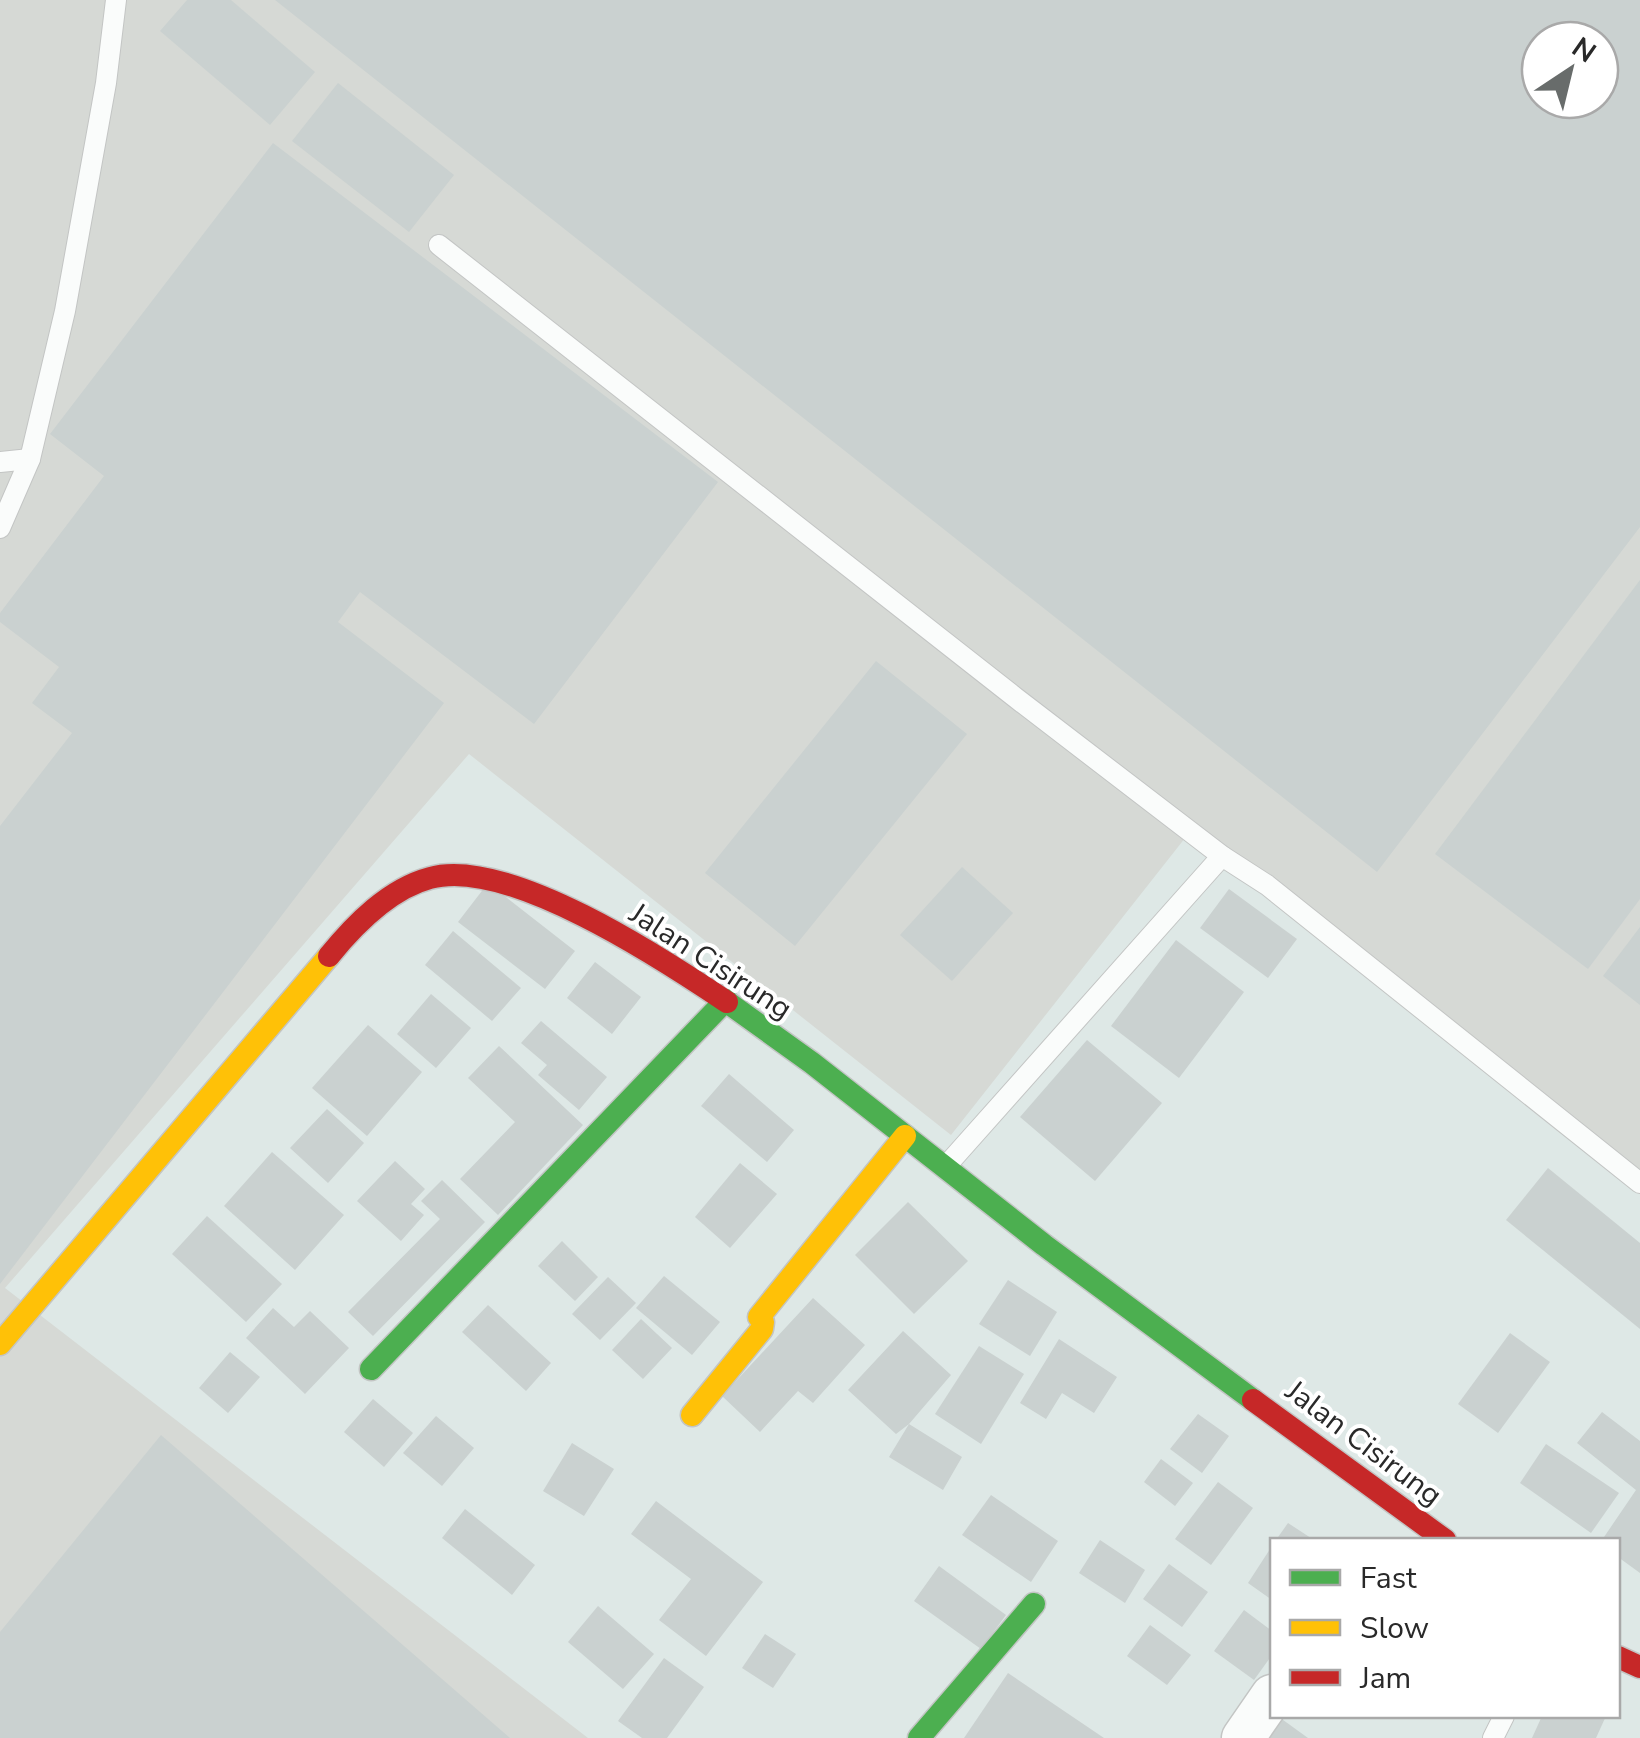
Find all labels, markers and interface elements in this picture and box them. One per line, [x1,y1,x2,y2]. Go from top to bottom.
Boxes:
north arrow [1520,20,1620,120]
text: N [1564,29,1603,72]
street label: Jalan Cisirung [621,893,800,1029]
street label: Jalan Cisirung [1276,1370,1450,1516]
legend [1270,1538,1620,1718]
text: Fast [1360,1558,1417,1599]
text: Slow [1360,1608,1429,1649]
text: Jam [1359,1658,1411,1699]

